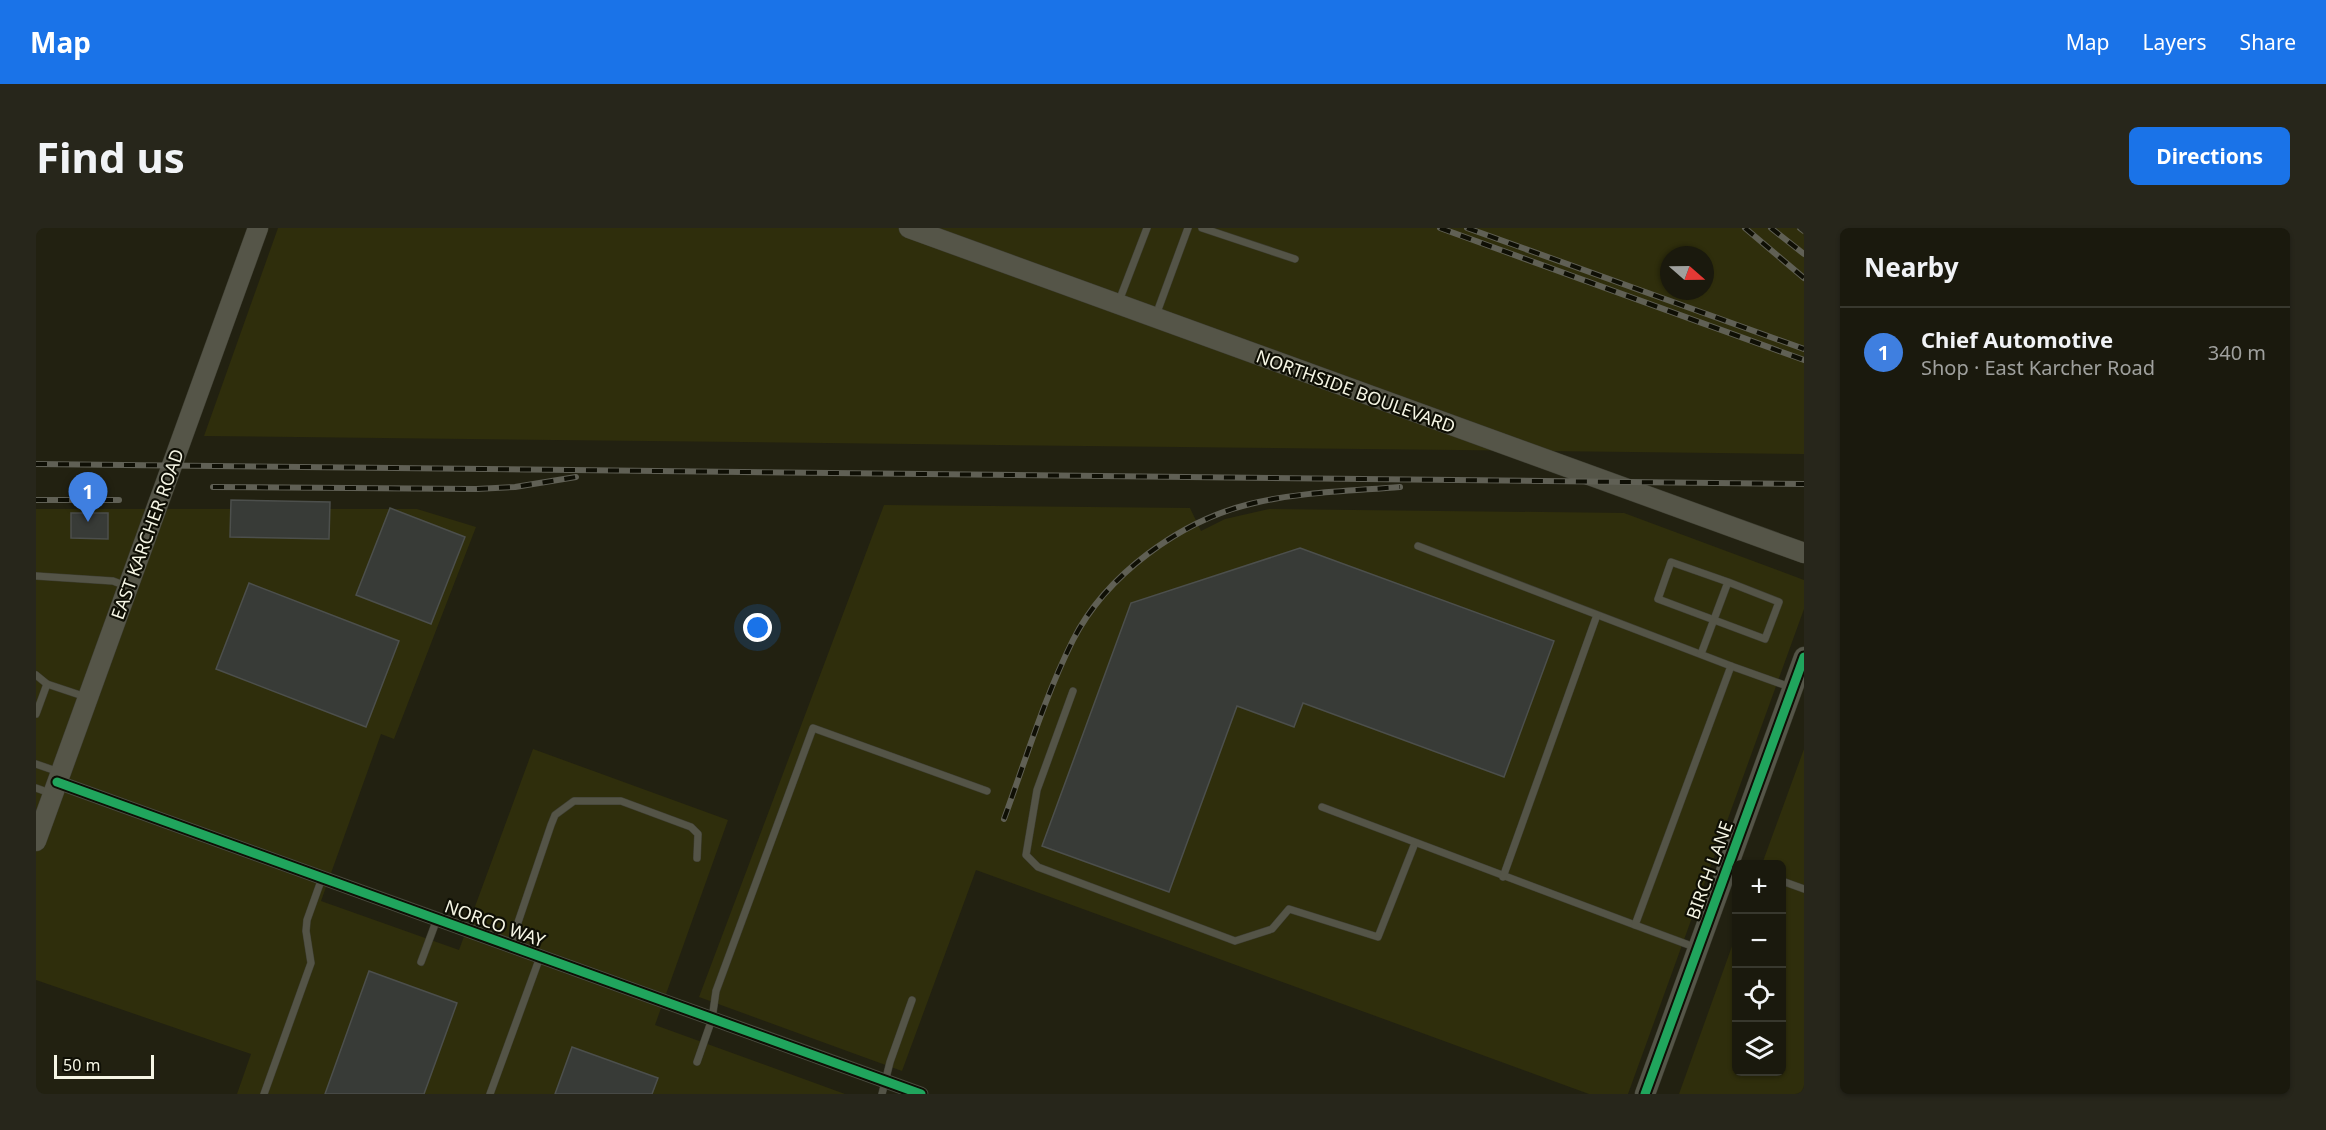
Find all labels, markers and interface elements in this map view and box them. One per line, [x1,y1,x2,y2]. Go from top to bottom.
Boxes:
text: Map [30,23,91,61]
text: Map [2066,28,2110,56]
text: Layers [2143,28,2207,56]
text: Share [2240,28,2296,56]
button: Directions [2129,127,2290,185]
text: Find us [36,128,185,185]
north arrow [1660,246,1714,300]
text: Nearby [1864,249,1959,285]
text: Chief Automotive [1921,324,2113,354]
text: 1 [1878,339,1889,366]
text: 340 m [2208,339,2266,366]
street label: NORTHSIDE BOULEVARD [1253,344,1459,438]
text: Shop · East Karcher Road [1921,354,2155,381]
street label: EAST KARCHER ROAD [105,445,189,623]
pin: 1 [68,472,108,522]
your location [743,613,772,642]
street label: BIRCH LANE [1680,817,1738,923]
map controls [1732,860,1786,1076]
button: + [1732,860,1786,914]
street label: NORCO WAY [441,894,549,953]
button: − [1732,914,1786,968]
button: locate [1732,968,1786,1022]
button: layers [1732,1022,1786,1076]
scale bar [54,1052,154,1080]
text: 50 m [63,1054,100,1076]

